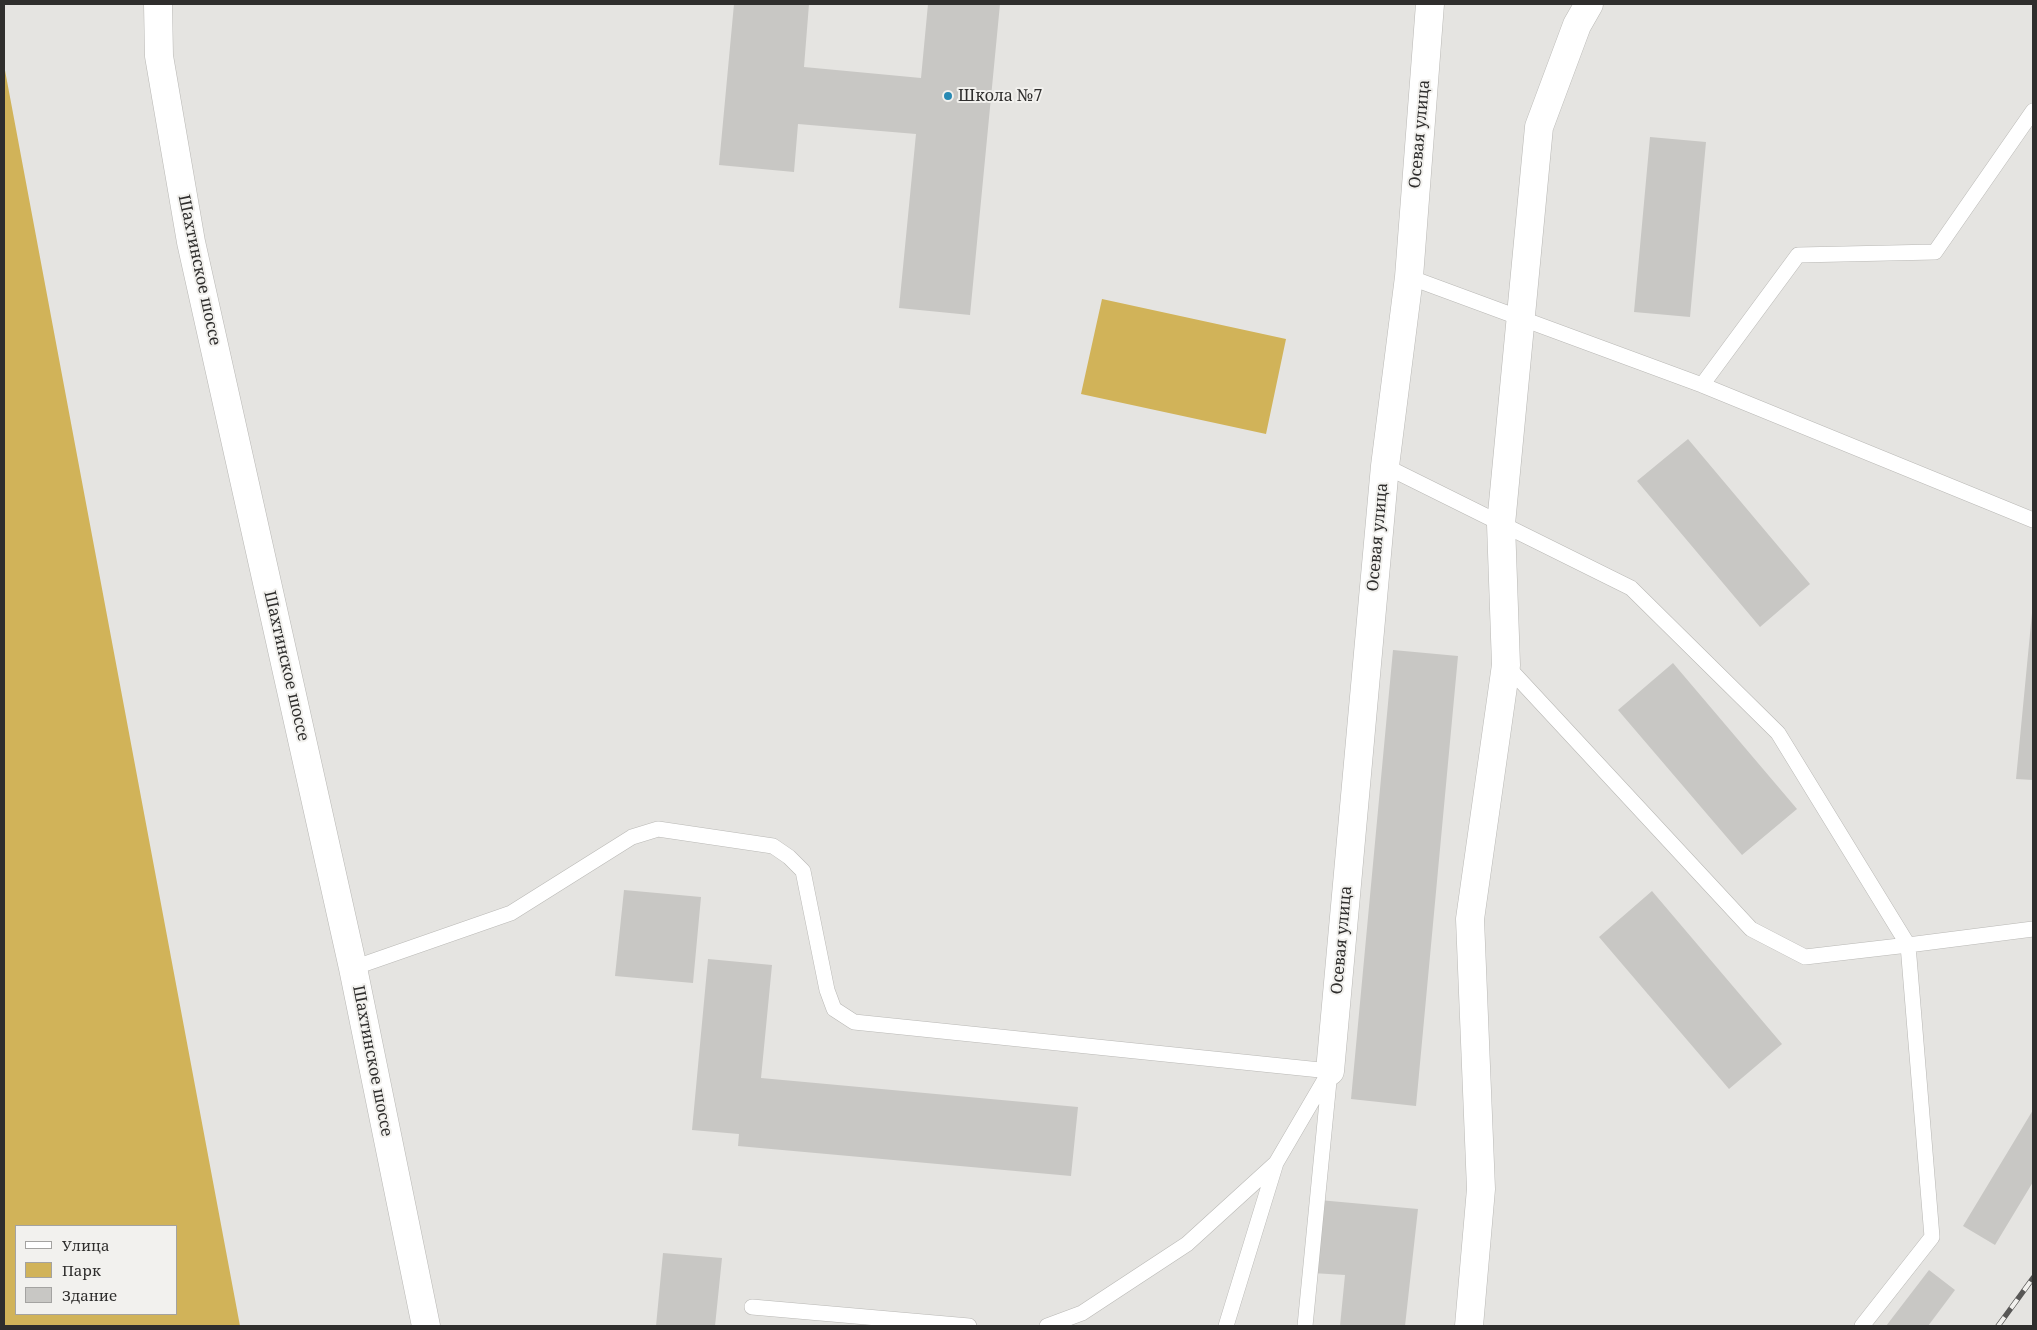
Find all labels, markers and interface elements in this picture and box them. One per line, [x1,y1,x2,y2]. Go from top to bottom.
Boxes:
street label: Осевая улица [1406,79,1434,189]
place label: Школа №7 [958,86,1042,106]
marker: Школа №7 [942,90,954,102]
street label: Шахтинское шоссе [174,193,224,347]
street label: Осевая улица [1364,482,1392,592]
street label: Шахтинское шоссе [259,589,313,743]
street label: Осевая улица [1328,885,1356,995]
street label: Шахтинское шоссе [348,984,396,1138]
legend [15,1225,178,1315]
text: Улица [62,1235,110,1255]
text: Парк [62,1260,101,1280]
text: Здание [62,1285,117,1305]

